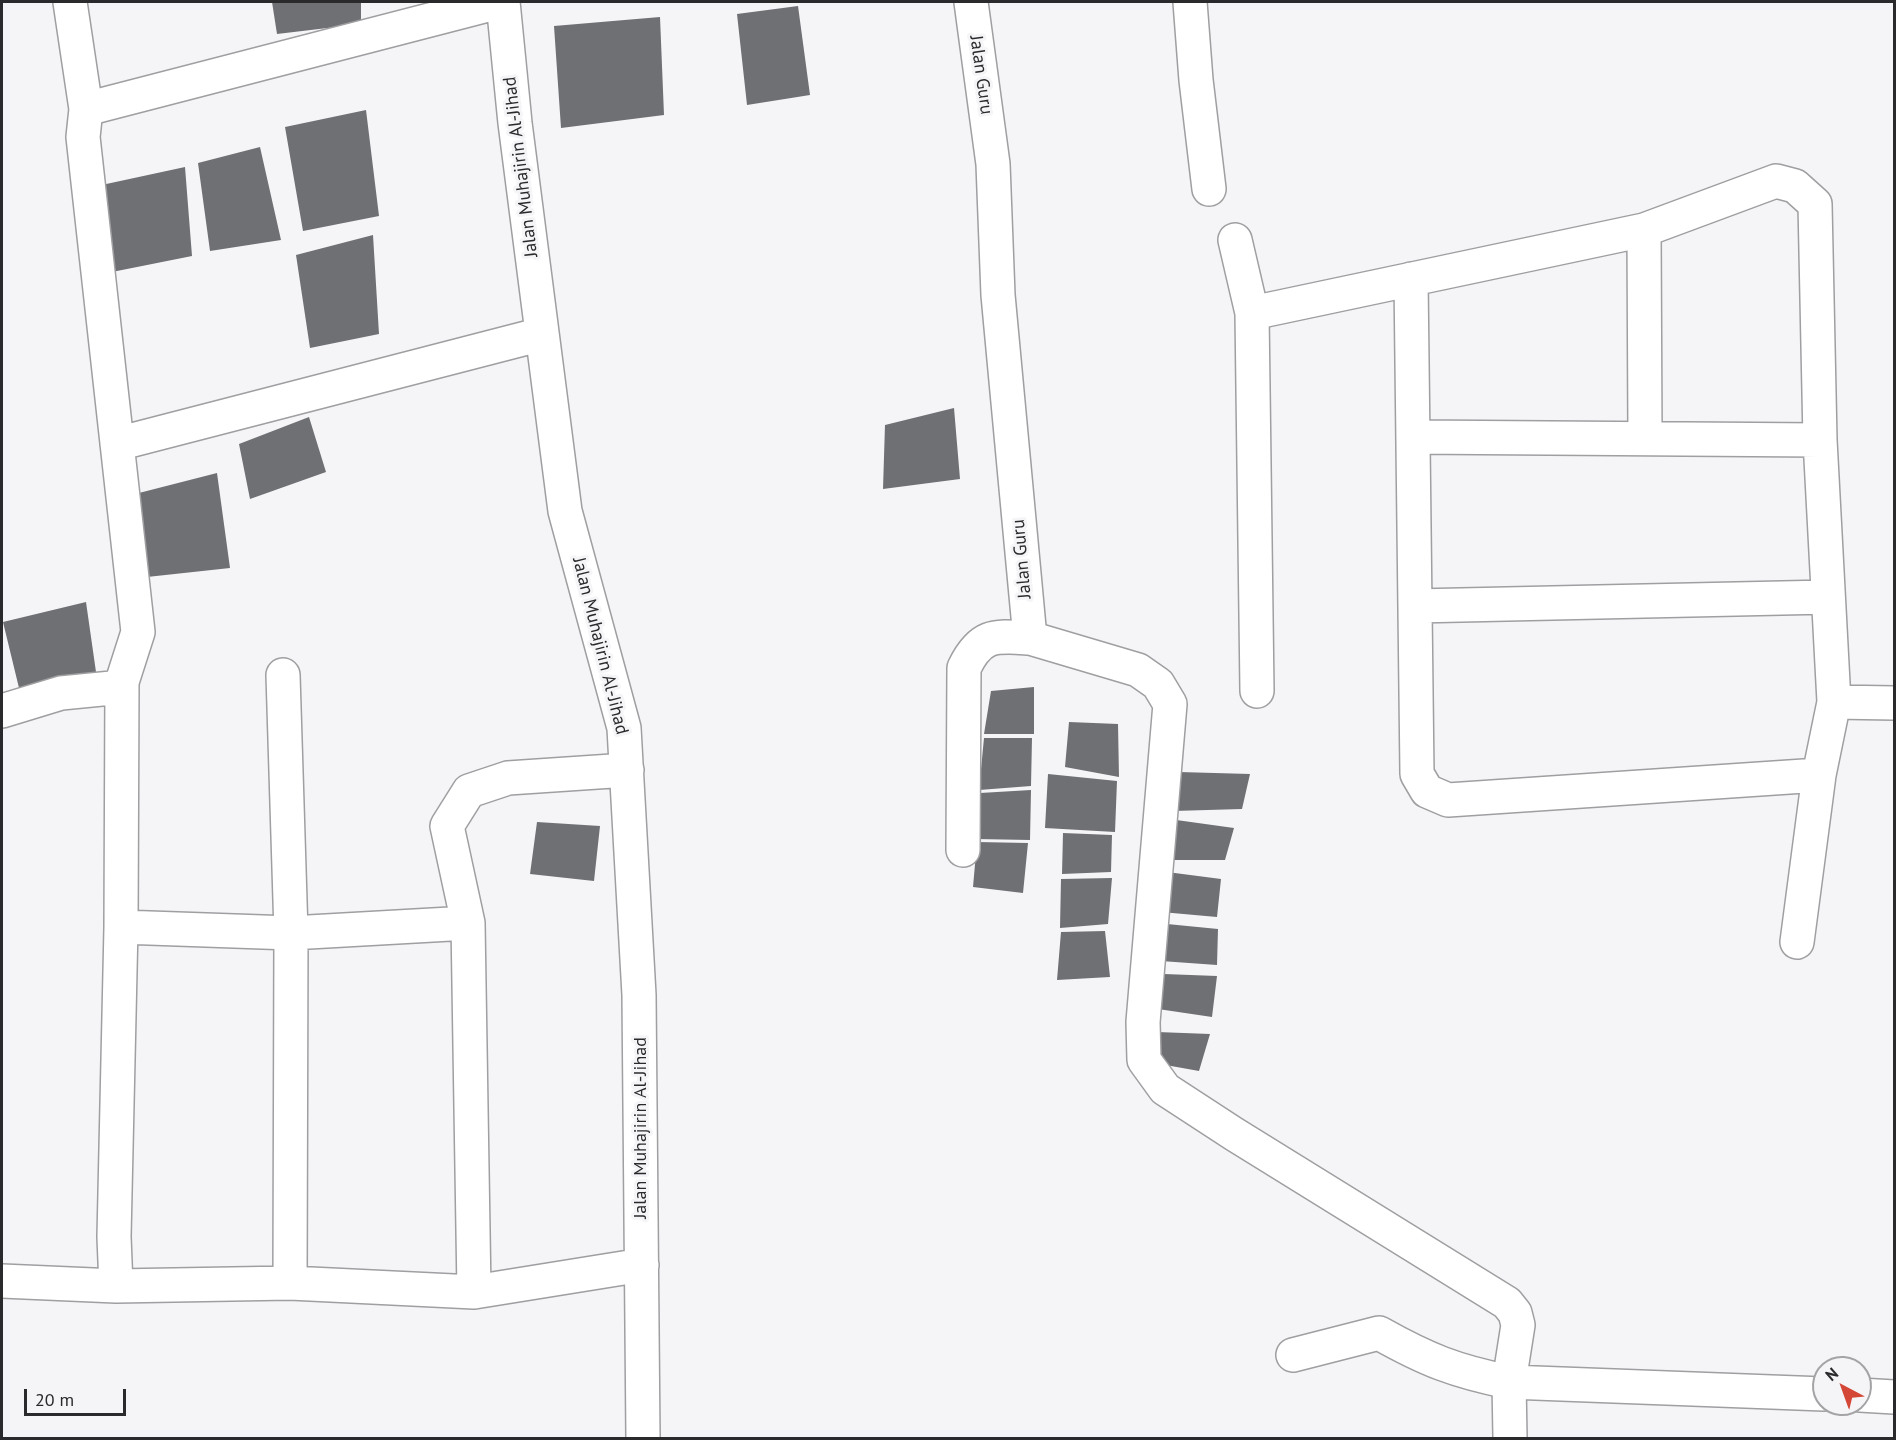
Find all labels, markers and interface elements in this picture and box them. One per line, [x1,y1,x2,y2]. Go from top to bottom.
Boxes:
street label: Jalan Guru [965,34,997,116]
street label: Jalan Muhajirin Al-Jihad [499,75,543,259]
street label: Jalan Guru [1008,518,1036,600]
street label: Jalan Muhajirin Al-Jihad [568,555,632,737]
street label: Jalan Muhajirin Al-Jihad [630,1037,652,1219]
north arrow [1812,1356,1872,1416]
text: N [1821,1363,1842,1385]
scale bar [27,1377,129,1415]
text: 20 m [35,1388,74,1411]

